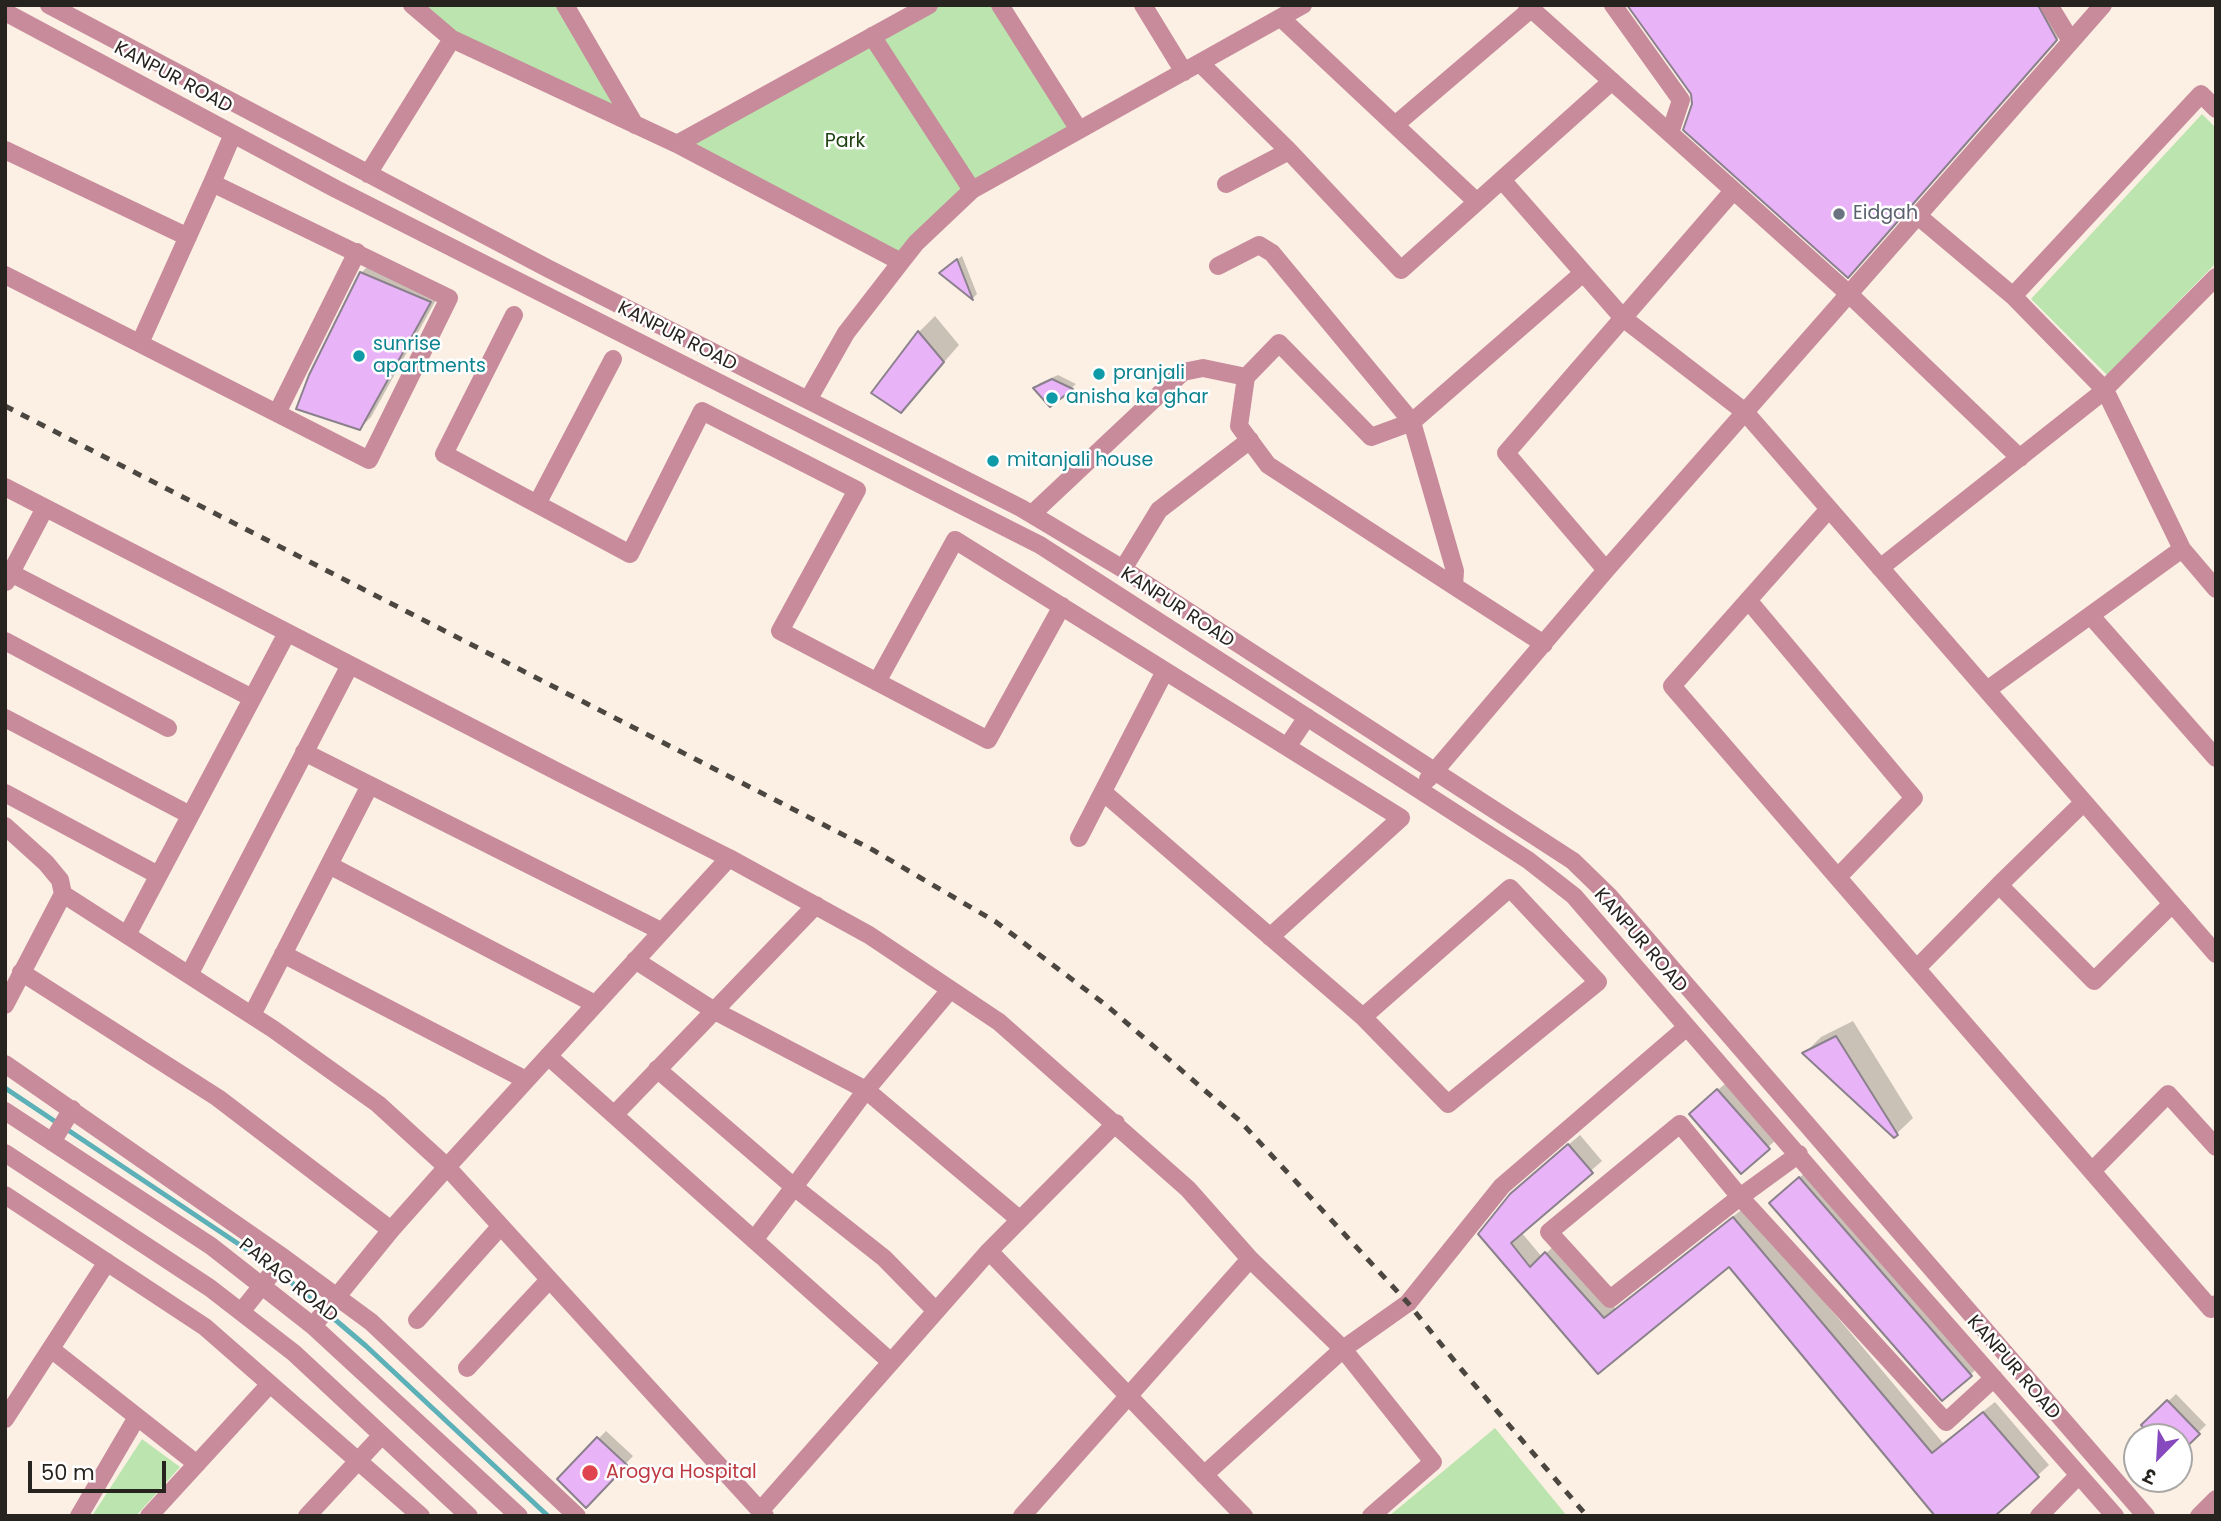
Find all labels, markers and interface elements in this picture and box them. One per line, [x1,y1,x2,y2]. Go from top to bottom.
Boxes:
street label: KANPUR ROAD [110,37,236,119]
park label: Park [825,131,865,153]
place label: Eidgah [1853,203,1918,225]
marker: Eidgah [1831,206,1847,222]
street label: KANPUR ROAD [614,297,740,377]
place label: sunrise apartments [373,334,486,378]
marker: sunrise apartments [351,348,367,364]
place label: pranjali [1113,363,1185,385]
marker: pranjali [1091,366,1107,382]
place label: anisha ka ghar [1066,387,1208,409]
marker: anisha ka ghar [1044,390,1060,406]
place label: mitanjali house [1007,450,1153,472]
marker: mitanjali house [985,453,1001,469]
street label: KANPUR ROAD [1116,563,1238,653]
street label: KANPUR ROAD [1589,884,1691,998]
street label: PARAG ROAD [234,1234,342,1328]
street label: KANPUR ROAD [1962,1311,2064,1425]
north arrow [2123,1423,2193,1493]
scale bar [32,1448,170,1492]
text: 50 m [41,1458,95,1487]
text: उ [2140,1461,2160,1490]
place label: Arogya Hospital [606,1462,757,1484]
marker: Arogya Hospital [580,1463,600,1483]

